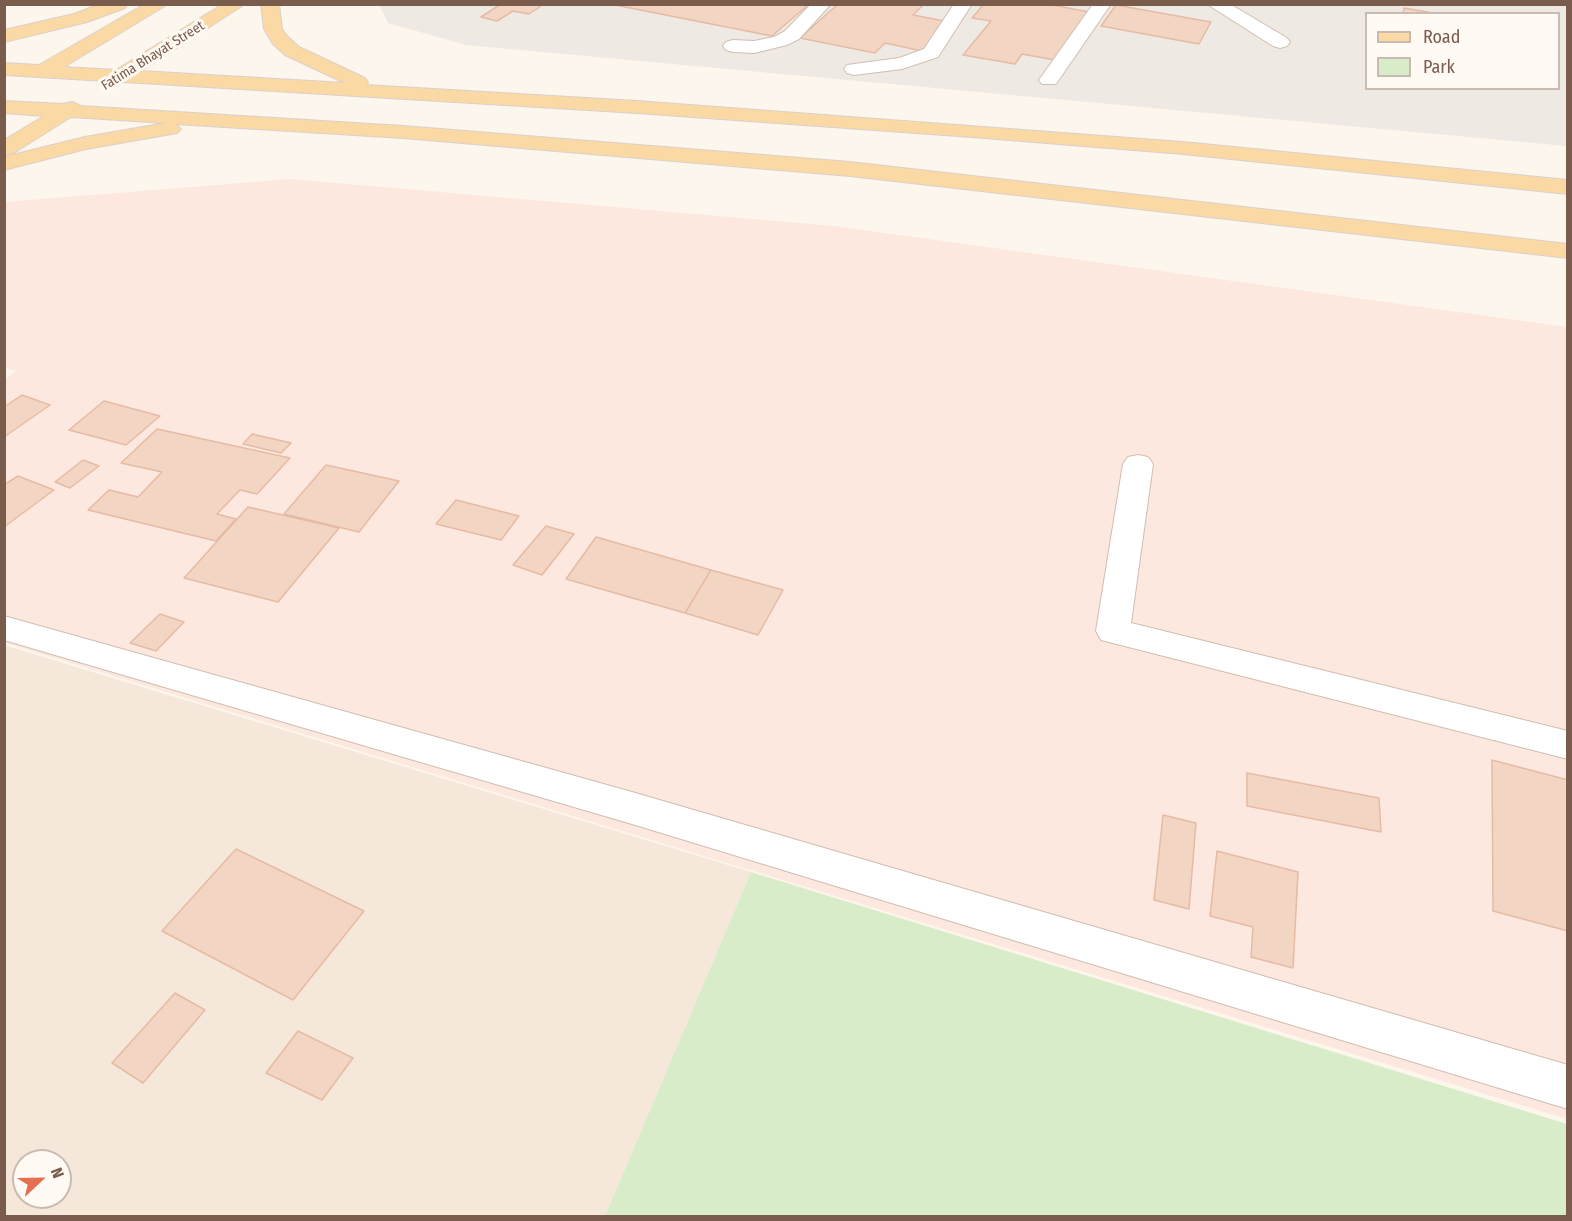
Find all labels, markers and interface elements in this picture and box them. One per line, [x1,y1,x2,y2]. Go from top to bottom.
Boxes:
legend [1365,12,1560,90]
street label: Fatima Bhayat Street [98,18,208,94]
text: Road [1423,26,1460,48]
text: Park [1423,56,1455,78]
north arrow [12,1149,72,1209]
text: N [47,1165,68,1181]

